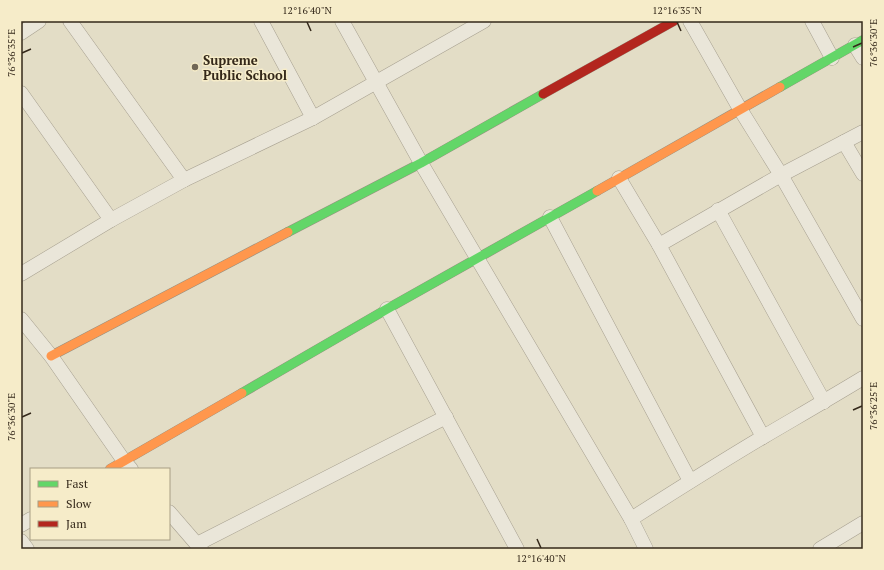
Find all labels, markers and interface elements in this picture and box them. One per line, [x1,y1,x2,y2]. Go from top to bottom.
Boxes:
text: 12°16'40"N [282,4,332,17]
text: 12°16'35"N [652,4,702,17]
text: 76°36'30"E [867,19,880,67]
text: 76°36'35"E [5,29,18,77]
place label: Supreme Public School [203,51,287,84]
marker: Supreme Public School [190,62,200,72]
text: 76°36'25"E [867,382,880,430]
text: 76°36'30"E [5,393,18,441]
legend [30,468,170,540]
text: Fast [66,476,89,491]
text: Slow [66,496,92,511]
text: Jam [66,516,87,531]
text: 12°16'40"N [516,552,566,565]

